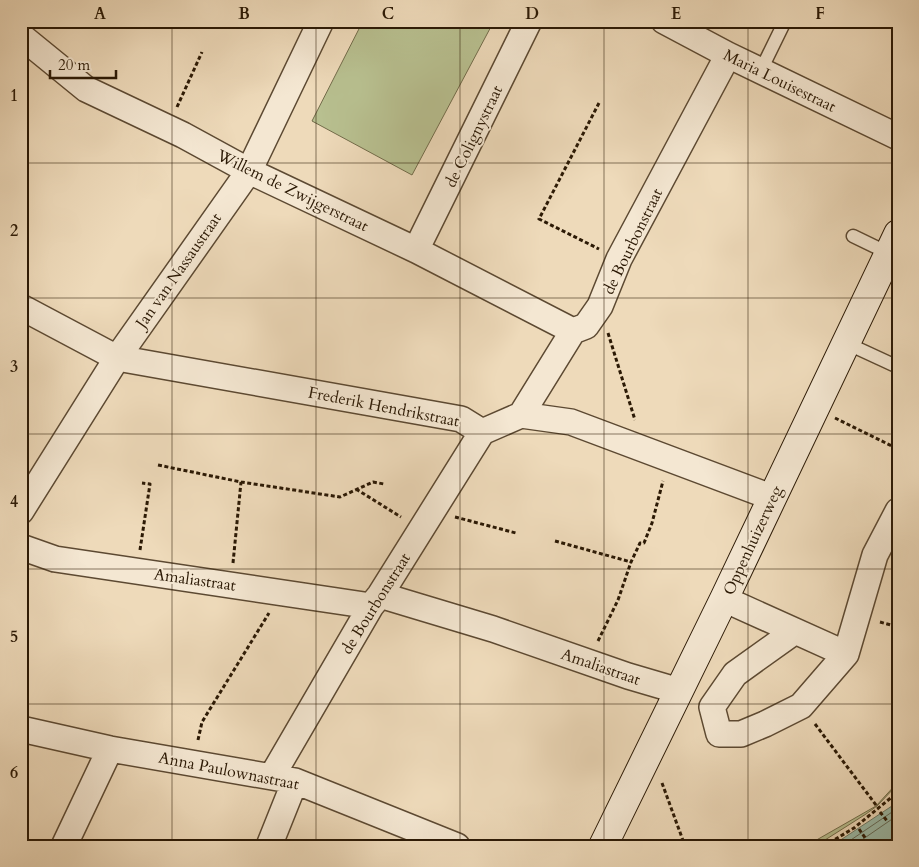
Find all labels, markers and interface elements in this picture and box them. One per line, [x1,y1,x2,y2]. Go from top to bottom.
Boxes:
text: A [94,3,106,25]
text: B [238,3,250,25]
text: C [382,3,394,25]
text: D [525,3,539,25]
text: E [671,3,681,25]
text: F [815,3,825,25]
street label: Maria Louisestraat [720,44,840,118]
scale bar [50,48,116,80]
text: 20 m [58,55,90,75]
street label: de Colignystraat [440,82,508,191]
text: 1 [10,85,18,107]
street label: Willem de Zwijgerstraat [212,144,372,237]
street label: de Bourbonstraat [598,185,668,298]
street label: Jan van Nassaustraat [130,208,227,334]
text: 2 [10,220,18,242]
text: 3 [10,356,18,378]
street label: Frederik Hendrikstraat [306,382,461,432]
street label: Oppenhuizerweg [718,482,788,599]
text: 4 [10,491,18,513]
street label: de Bourbonstraat [336,549,416,658]
street label: Amaliastraat [153,563,237,597]
text: 5 [10,626,18,648]
street label: Amaliastraat [558,643,643,691]
street label: Anna Paulownastraat [157,747,301,795]
text: 6 [10,762,18,784]

